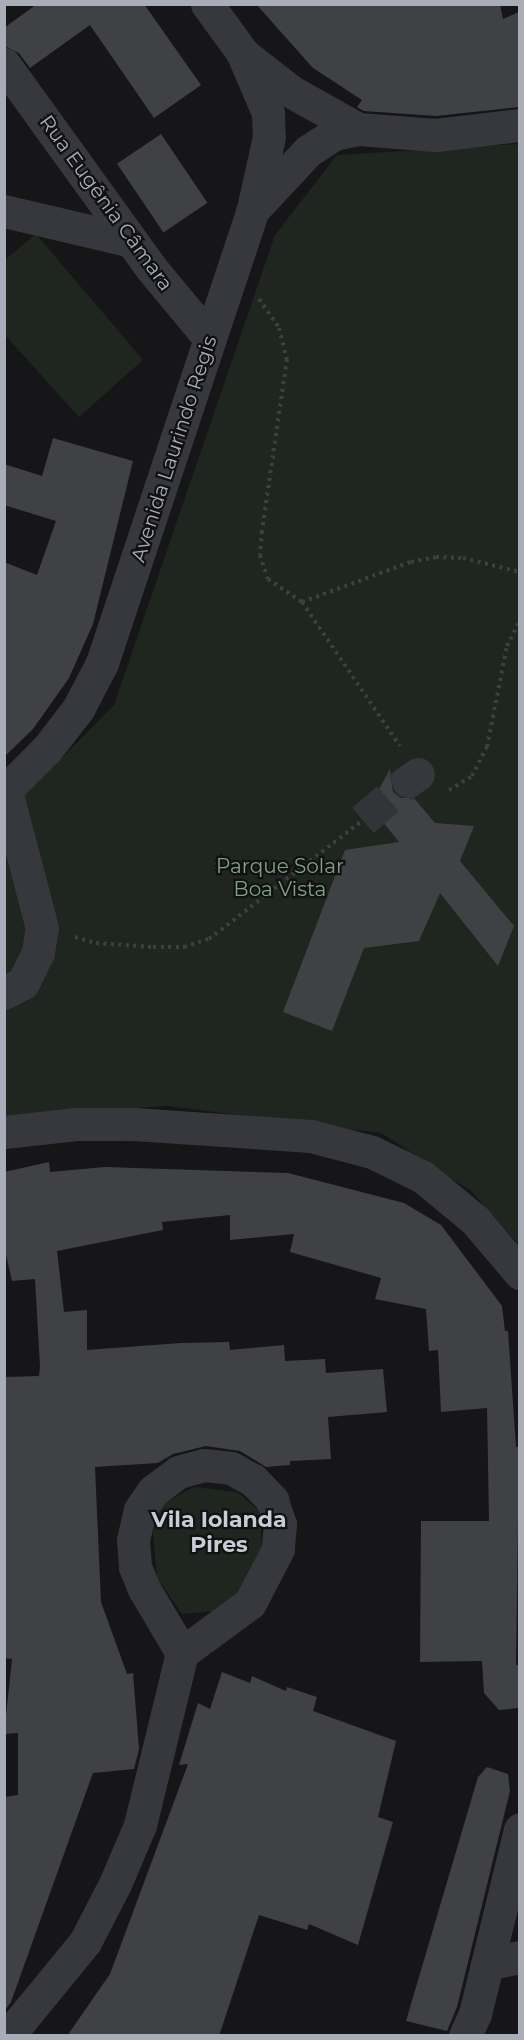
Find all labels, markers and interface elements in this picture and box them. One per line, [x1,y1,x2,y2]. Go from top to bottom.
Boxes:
street label: Rua Eugênia Câmara [34,111,178,295]
street label: Avenida Laurindo Regis [126,333,222,565]
park label: Parque Solar Boa Vista [216,855,344,902]
district label: Vila Iolanda Pires [151,1506,287,1558]

